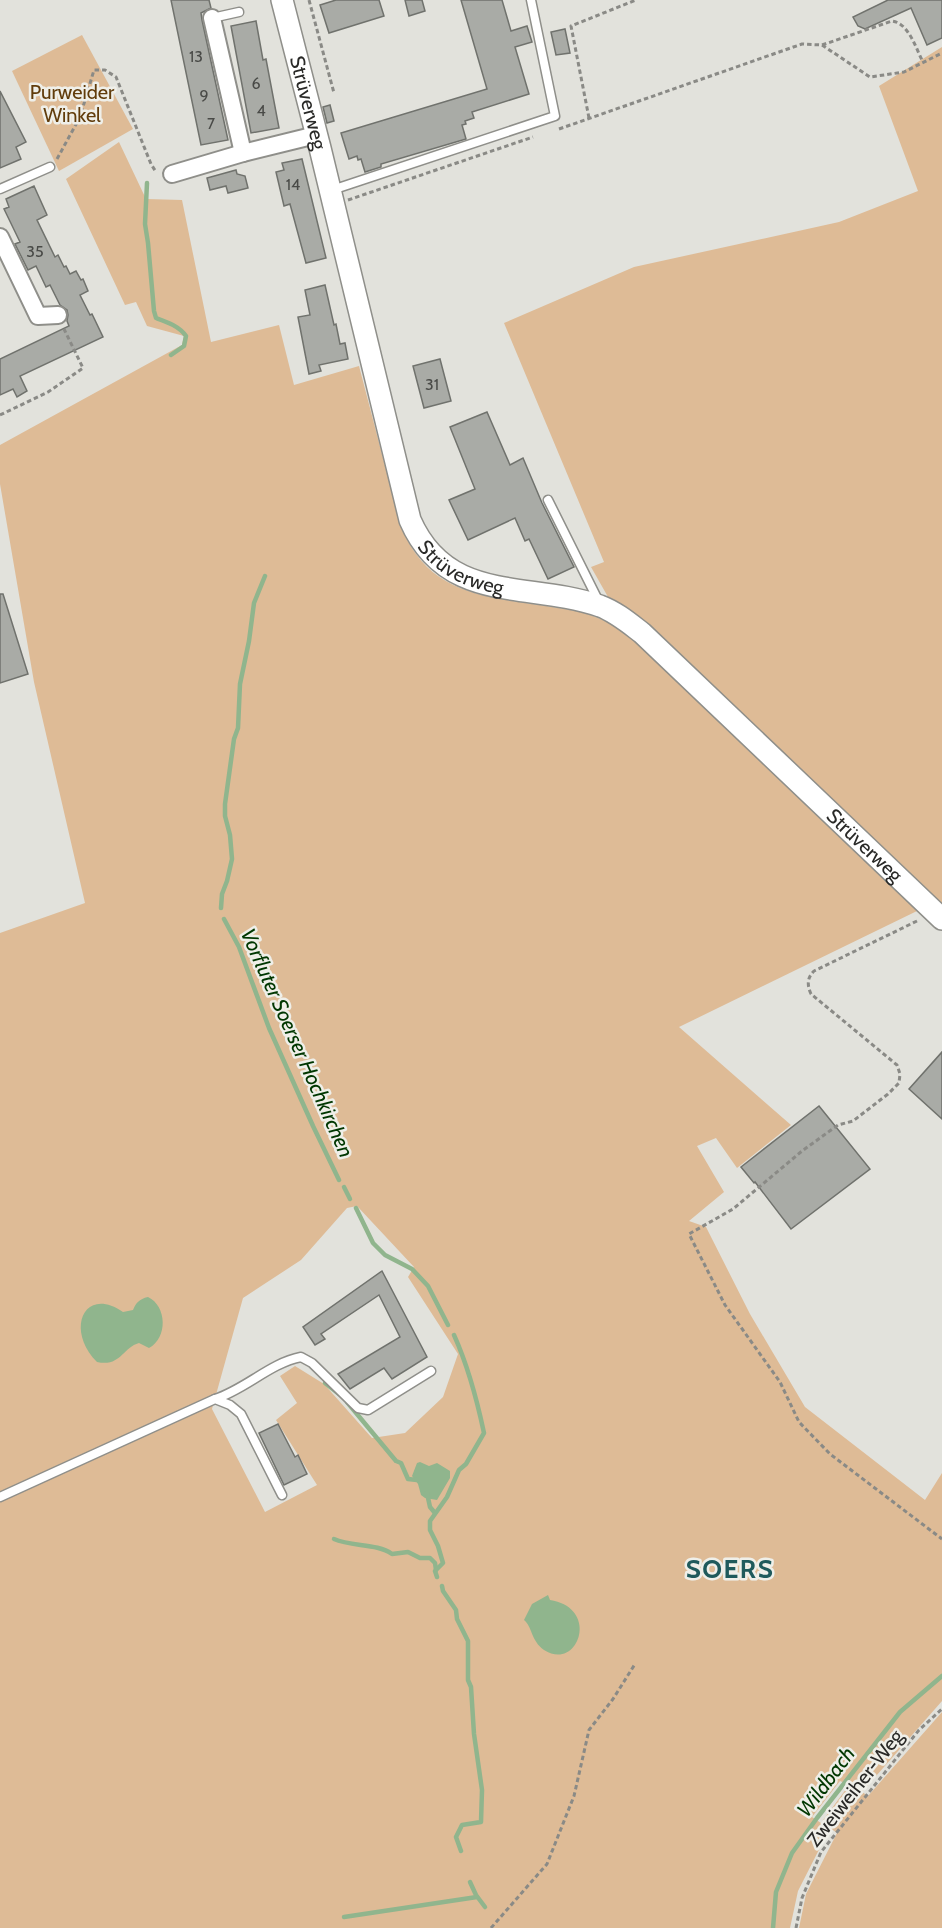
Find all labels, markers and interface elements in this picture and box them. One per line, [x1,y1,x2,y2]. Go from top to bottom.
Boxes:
house number: 13 [189,47,203,66]
street label: Strüverweg [285,53,332,153]
house number: 6 [251,74,261,93]
park label: Purweider Winkel [30,80,115,127]
house number: 9 [199,86,209,105]
house number: 4 [256,101,266,120]
house number: 7 [207,114,215,133]
house number: 14 [286,175,300,194]
house number: 35 [26,242,44,261]
house number: 31 [425,375,439,394]
street label: Strüverweg [413,535,507,600]
street label: Strüverweg [822,804,908,888]
water label: Vorfluter Soerser Hochkirchen [236,925,359,1161]
district label: SOERS [686,1553,774,1585]
street label: Zweiweiher-Weg [802,1724,909,1851]
water label: Wildbach [791,1742,860,1822]

